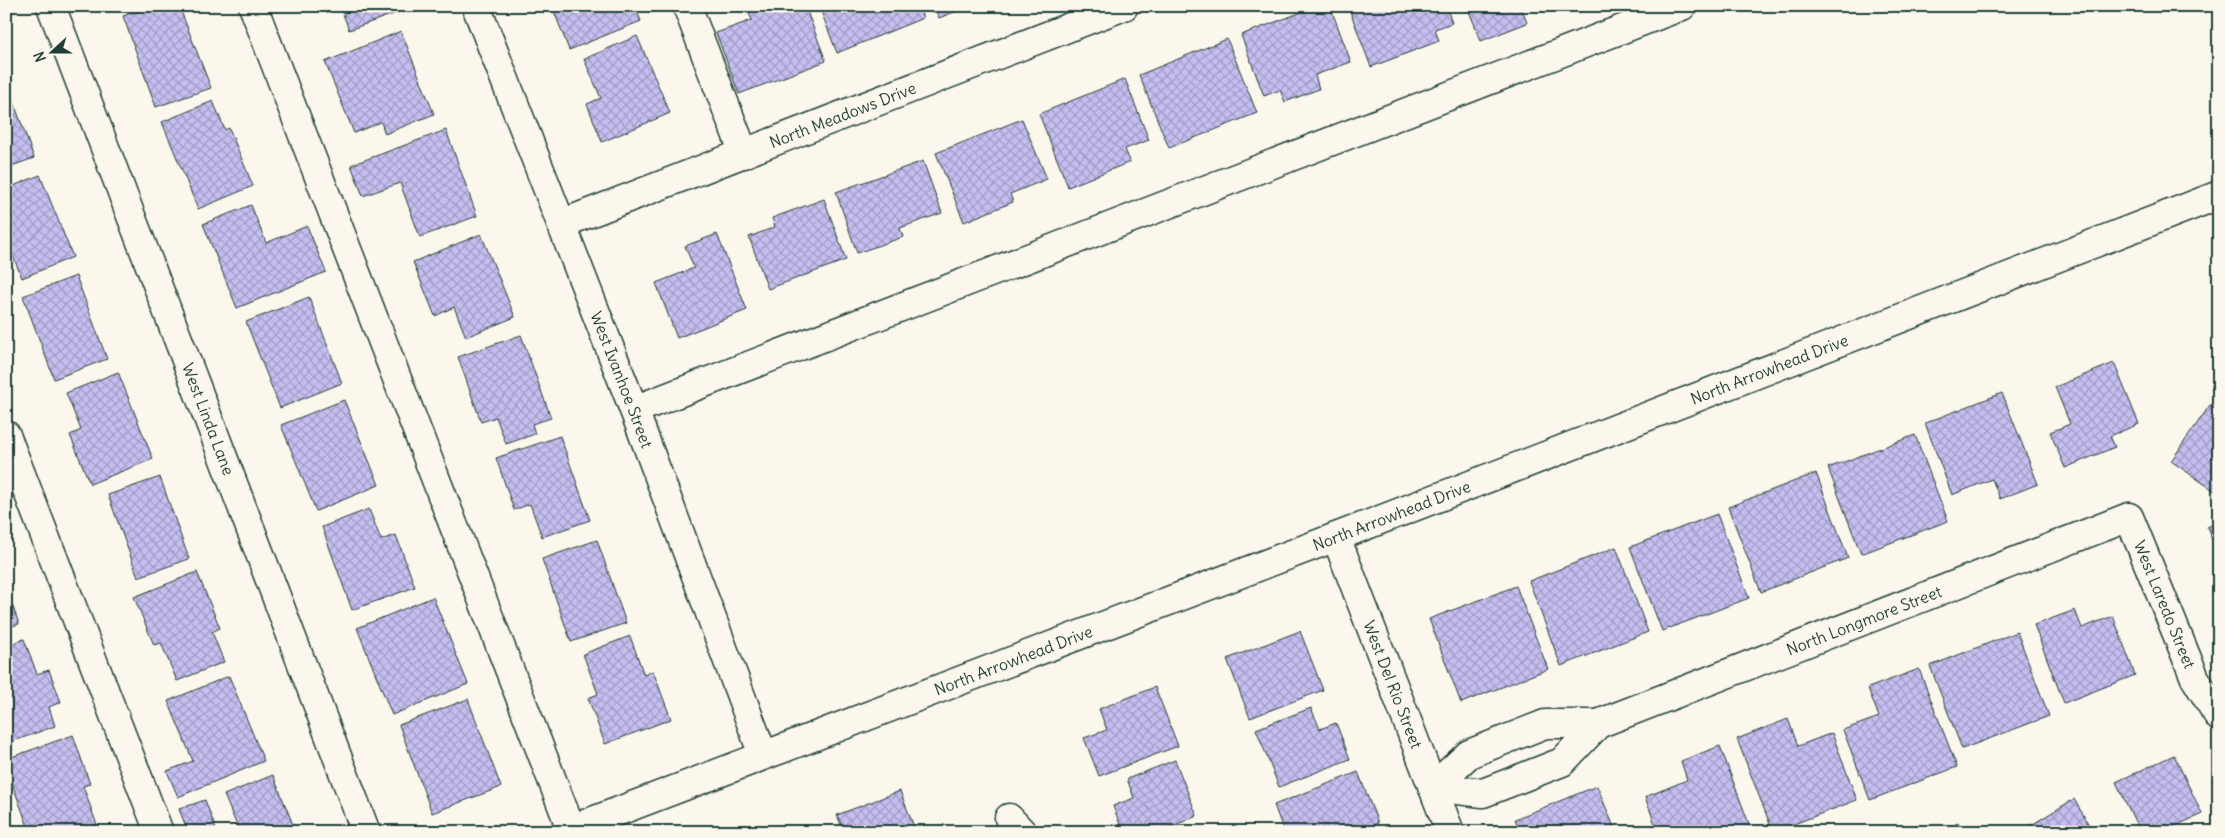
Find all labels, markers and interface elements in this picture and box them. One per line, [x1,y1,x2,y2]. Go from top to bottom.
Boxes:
north arrow [28,28,78,78]
text: N [30,49,50,64]
street label: North Meadows Drive [767,78,919,152]
street label: West Ivanhoe Street [586,308,657,451]
street label: North Arrowhead Drive [1687,330,1851,409]
street label: West Linda Lane [178,360,239,478]
street label: North Arrowhead Drive [1310,476,1473,555]
street label: West Laredo Street [2130,538,2200,672]
street label: North Longmore Street [1784,581,1945,660]
street label: West Del Rio Street [1359,617,1427,752]
street label: North Arrowhead Drive [931,621,1095,700]

